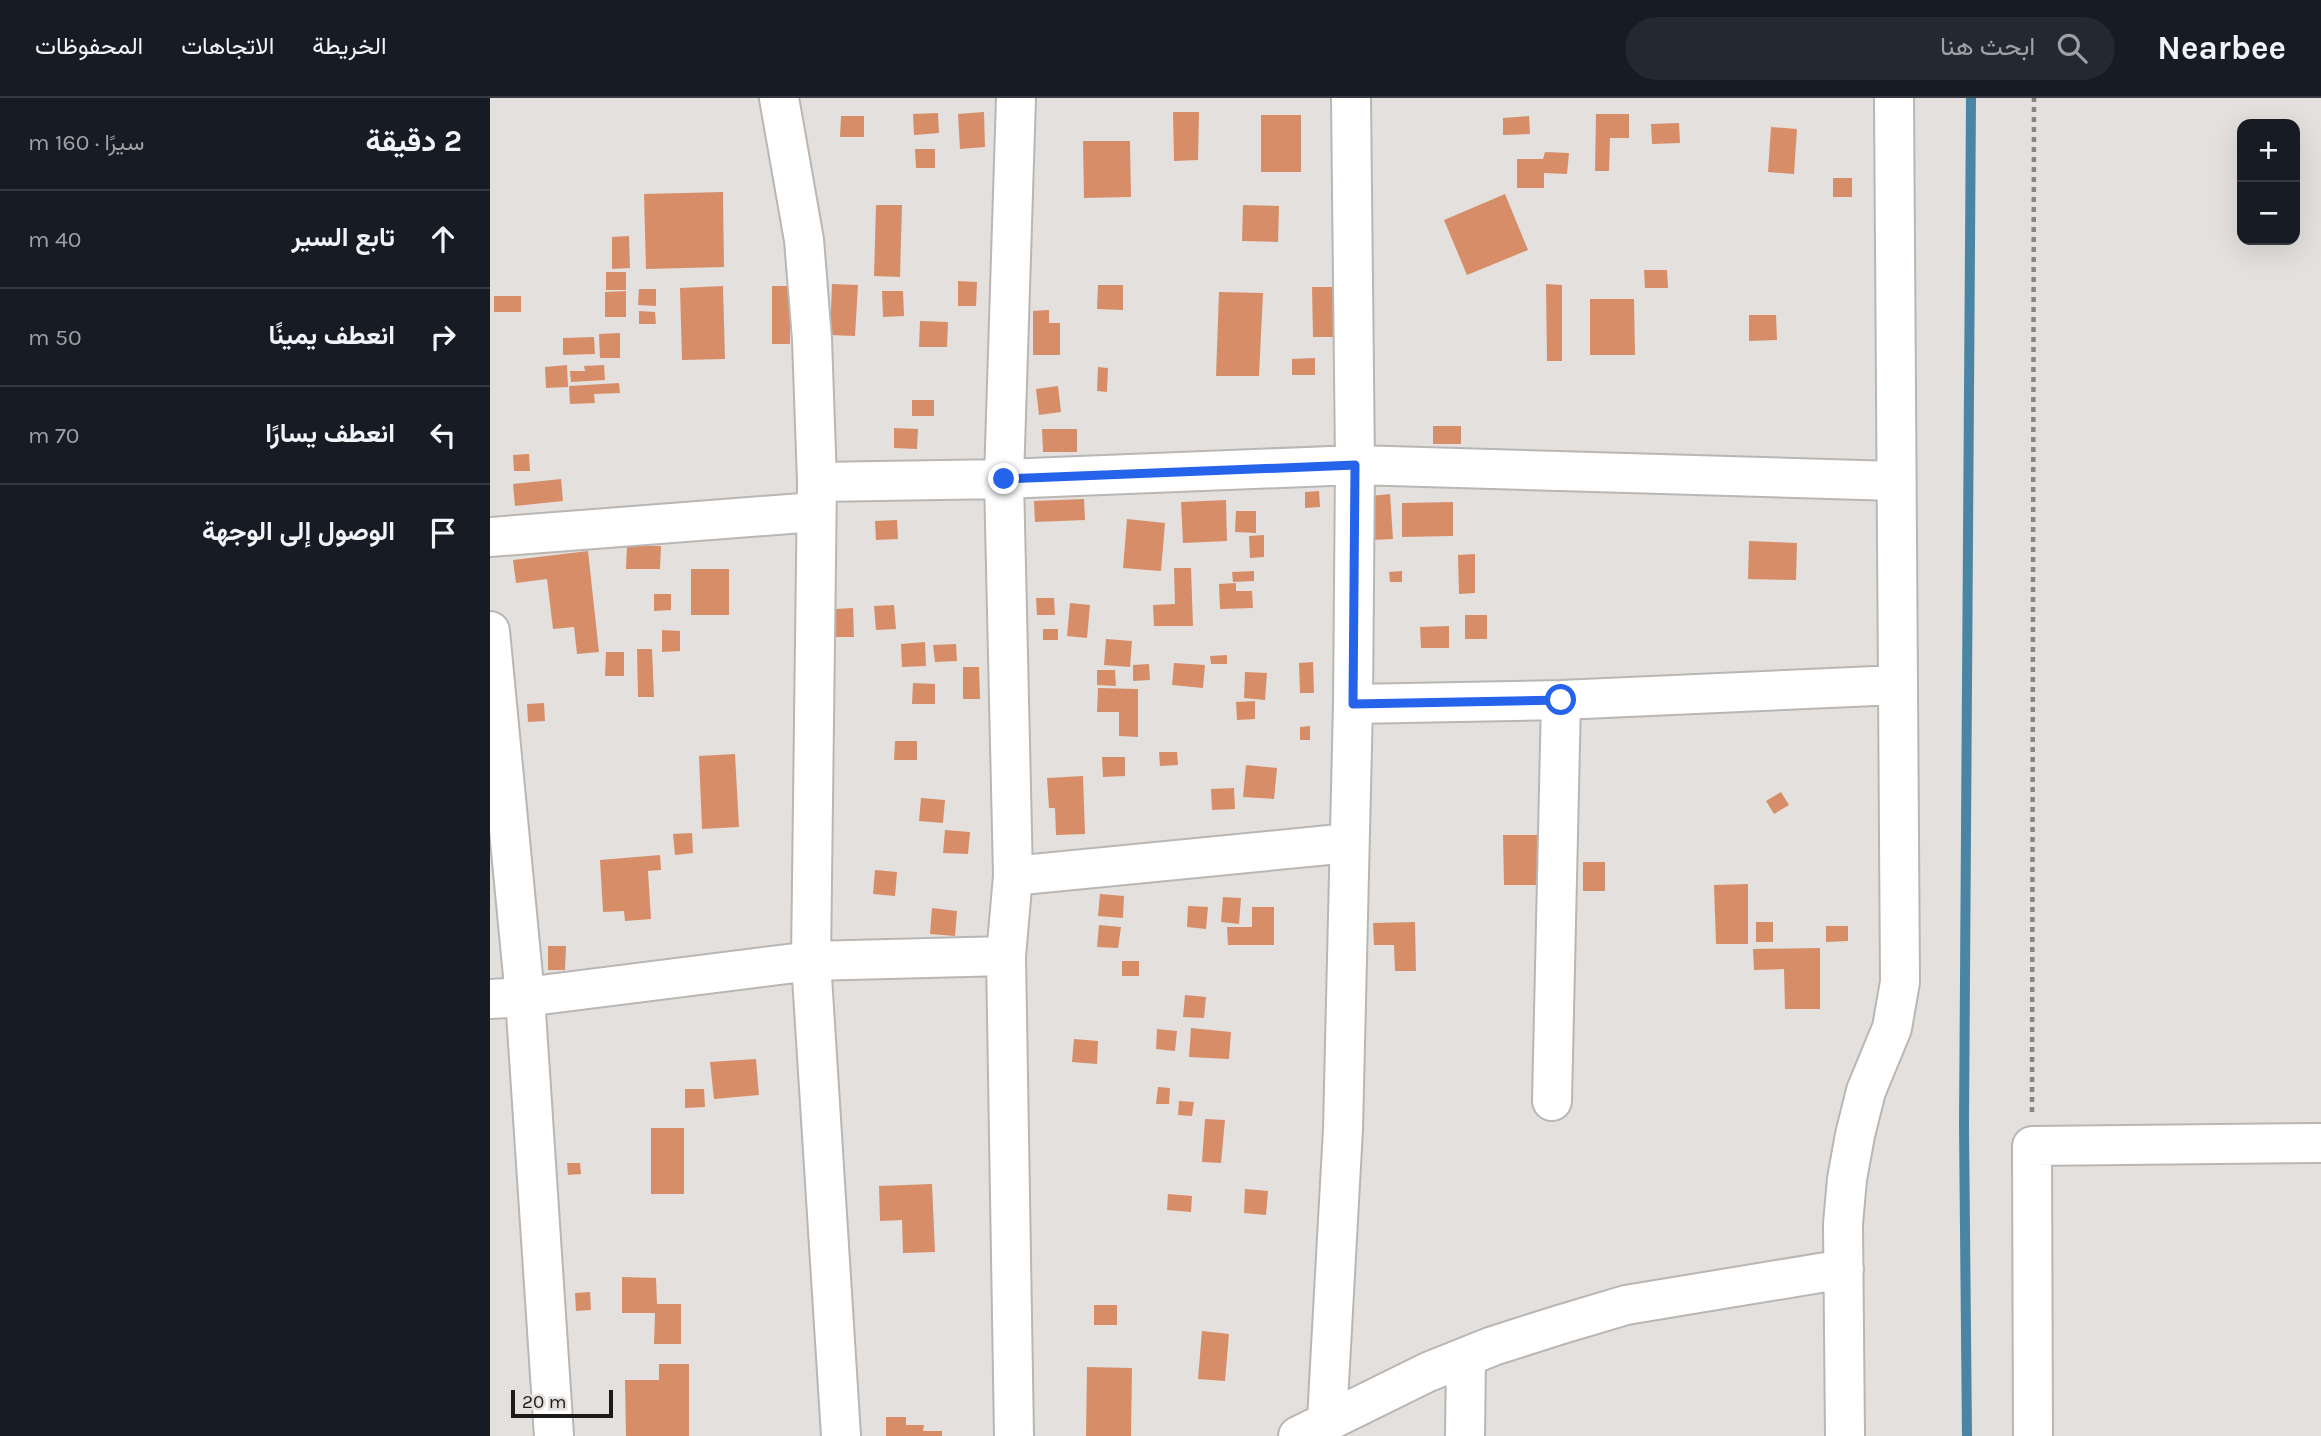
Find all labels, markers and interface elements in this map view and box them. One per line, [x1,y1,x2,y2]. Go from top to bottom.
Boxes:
search box [1625,17,2115,80]
icon: search [2053,29,2091,67]
text: Nearbee [2157,29,2286,67]
text: ابحث هنا [1940,31,2035,62]
text: المحفوظات [35,32,143,60]
text: الاتجاهات [181,32,274,60]
text: الخريطة [312,32,387,60]
map controls [2237,119,2300,245]
button: + [2237,119,2300,182]
text: 2 دقيقة [366,123,462,159]
text: سيرًا · 160 m [28,129,144,156]
button: − [2237,182,2300,245]
icon: ahead [424,220,462,258]
text: تابع السير [291,222,395,253]
text: 40 m [28,226,82,253]
icon: right [424,318,462,356]
text: انعطف يمينًا [269,320,395,351]
text: 50 m [28,324,82,351]
icon: left [424,416,462,454]
text: انعطف يسارًا [265,418,395,449]
text: 70 m [28,422,79,449]
route end [988,463,1019,494]
icon: arrive [424,514,462,552]
text: الوصول إلى الوجهة [202,516,395,547]
route start [1545,684,1576,715]
scale bar [511,1387,612,1419]
text: 20 m [522,1391,567,1413]

